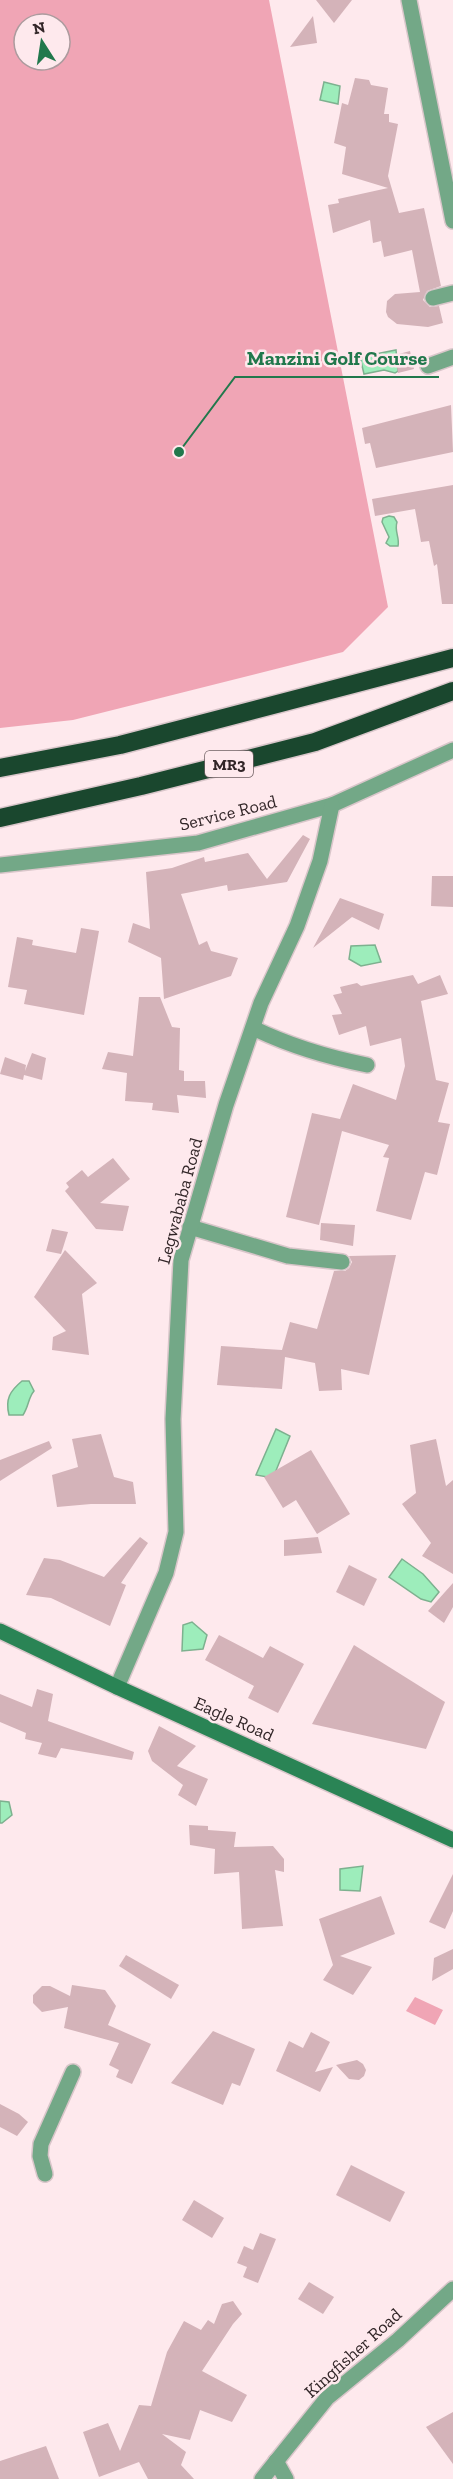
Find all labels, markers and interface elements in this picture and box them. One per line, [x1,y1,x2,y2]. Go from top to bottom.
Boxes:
north arrow [12,12,72,72]
text: N [31,17,47,38]
callout: Manzini Golf Course [235,339,439,377]
text: Manzini Golf Course [247,346,427,370]
road number: MR3 [205,751,253,777]
street label: Service Road [177,790,279,836]
street label: Legwababa Road [153,1135,207,1267]
street label: Eagle Road [191,1692,277,1746]
street label: Kingfisher Road [300,2303,406,2402]

